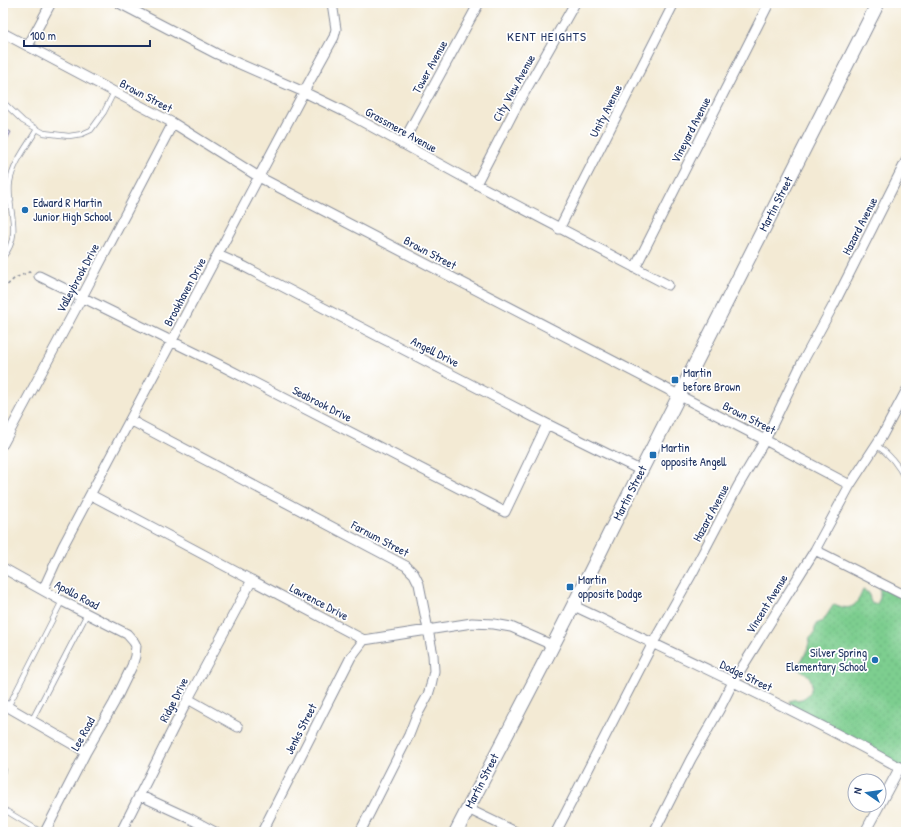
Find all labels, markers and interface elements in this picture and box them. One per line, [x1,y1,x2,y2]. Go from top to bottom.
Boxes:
scale bar [24,22,150,48]
text: 100 m [30,27,56,44]
district label: KENT HEIGHTS [507,27,587,45]
street label: Tower Avenue [408,37,451,97]
street label: City View Avenue [488,51,539,124]
street label: Brown Street [117,75,176,117]
street label: Unity Avenue [585,81,626,140]
street label: Vineyard Avenue [667,94,715,166]
street label: Grassmere Avenue [362,103,440,156]
street label: Martin Street [754,173,797,234]
place label: Edward R Martin Junior High School [33,194,113,225]
street label: Hazard Avenue [838,194,881,258]
marker: Edward R Martin Junior High School [20,205,30,215]
street label: Brown Street [401,232,460,274]
street label: Valleybrook Drive [52,240,103,315]
street label: Brookhaven Drive [159,254,210,329]
street label: Angell Drive [408,332,462,371]
place label: Martin before Brown [683,364,741,395]
marker: Martin before Brown [670,375,680,385]
street label: Seabrook Drive [290,381,355,426]
street label: Brown Street [720,397,779,439]
place label: Martin opposite Angell [661,439,727,470]
marker: Martin opposite Angell [648,450,658,460]
street label: Martin Street [608,462,651,523]
street label: Hazard Avenue [688,481,733,544]
street label: Farnum Street [348,516,413,561]
place label: Martin opposite Dodge [578,571,642,602]
street label: Vincent Avenue [742,571,792,637]
street label: Apollo Road [52,576,103,614]
street label: Lawrence Drive [287,579,352,624]
marker: Martin opposite Dodge [565,582,575,592]
place label: Silver Spring Elementary School [786,644,868,675]
marker: Silver Spring Elementary School [870,655,880,665]
street label: Dodge Street [717,656,776,696]
street label: Ridge Drive [155,674,192,725]
street label: Jenks Street [281,700,321,757]
street label: Lee Road [66,713,99,754]
street label: Martin Street [460,750,503,811]
north arrow [847,773,887,813]
text: N [850,786,865,795]

